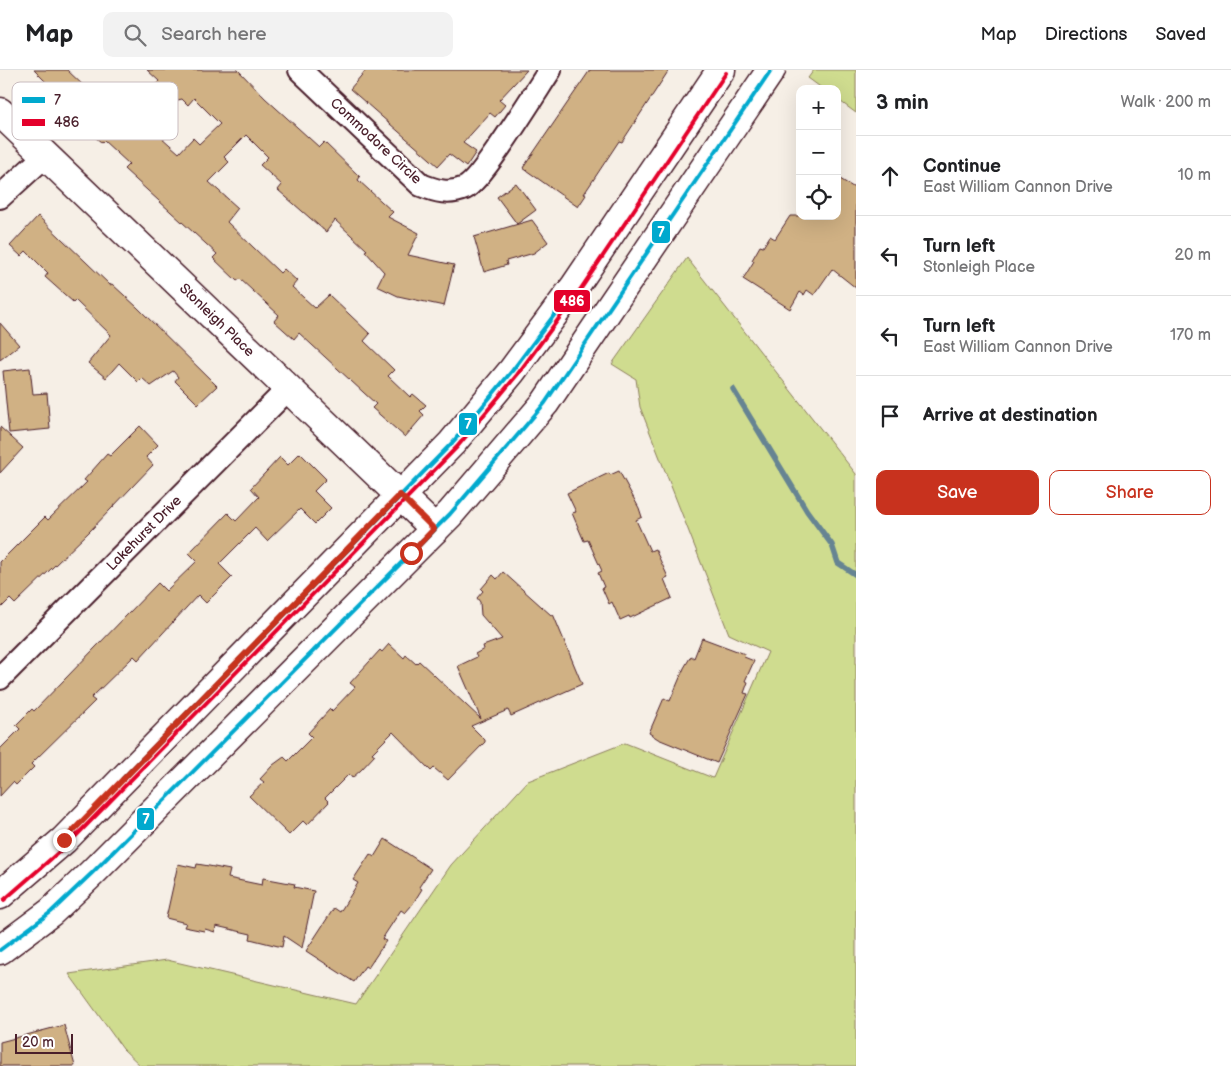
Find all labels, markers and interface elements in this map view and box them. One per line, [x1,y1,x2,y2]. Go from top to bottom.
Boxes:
search box [103,12,453,57]
text: Map [25,20,73,49]
icon: search [121,21,149,49]
text: Search here [161,23,267,46]
text: Map [981,24,1017,45]
text: Directions [1045,24,1127,45]
text: Saved [1155,24,1206,45]
legend [12,82,178,140]
map controls [796,85,841,220]
button: + [796,85,841,130]
text: 3 min [876,90,929,115]
text: 7 [54,92,61,109]
text: Walk · 200 m [1121,93,1211,112]
street label: Commodore Circle [327,94,425,188]
text: 486 [54,114,80,131]
button: − [796,130,841,175]
text: Continue [923,155,1001,178]
icon: ahead [876,162,904,190]
text: 10 m [1178,166,1211,185]
button: locate [796,175,841,220]
text: East William Cannon Drive [923,178,1113,197]
line badge: 7 [651,220,671,244]
text: 7 [657,224,665,241]
text: Turn left [923,235,995,258]
icon: left [876,242,904,270]
text: 20 m [1175,246,1211,265]
text: Stonleigh Place [923,258,1035,277]
street label: Stonleigh Place [176,280,258,360]
line badge: 486 [553,289,591,313]
text: 486 [559,293,585,310]
text: Turn left [923,315,995,338]
icon: left [876,322,904,350]
text: 170 m [1170,326,1211,345]
text: East William Cannon Drive [923,338,1113,357]
icon: arrive [876,402,904,430]
text: Arrive at destination [923,404,1098,427]
line badge: 7 [458,412,478,436]
text: 7 [464,416,472,433]
button: Save [876,470,1039,515]
button: Share [1049,470,1211,515]
street label: Lakehurst Drive [103,492,185,574]
route start [400,542,423,565]
line badge: 7 [136,807,155,831]
text: 7 [142,811,150,828]
route end [53,829,76,852]
scale bar [15,1031,72,1054]
text: 20 m [22,1034,54,1051]

